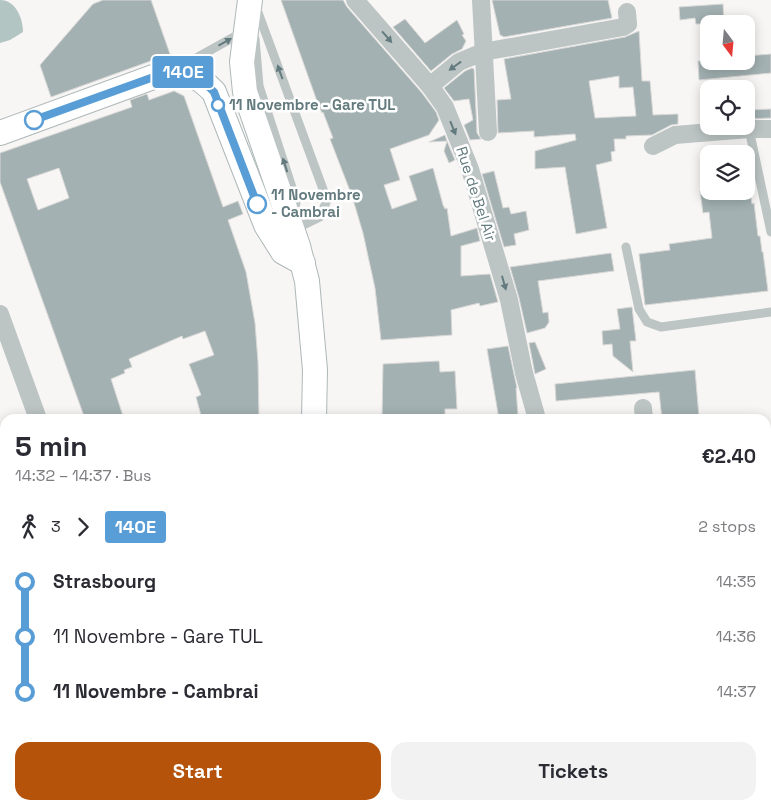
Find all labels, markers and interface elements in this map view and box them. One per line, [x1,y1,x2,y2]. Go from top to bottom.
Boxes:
north arrow [700,15,755,70]
map controls [700,15,755,200]
one-way arrow [381,30,393,42]
one-way arrow [219,37,232,46]
line badge: 140E [148,56,218,88]
text: 140E [162,60,204,83]
one-way arrow [448,61,462,71]
one-way arrow [276,64,284,79]
button: locate [700,80,755,135]
place label: 11 Novembre - Gare TUL [229,95,395,114]
marker: 11 Novembre - Gare TUL [211,98,225,112]
unlabelled marker [24,110,44,130]
one-way arrow [450,121,458,135]
street label: Rue de Bel Air [452,144,501,244]
button: layers [700,145,755,200]
one-way arrow [280,158,288,173]
place label: 11 Novembre - Cambrai [271,185,361,221]
marker: 11 Novembre - Cambrai [247,194,267,214]
one-way arrow [500,275,508,290]
text: 5 min [15,428,88,464]
text: €2.40 [702,444,756,469]
text: 14:32 – 14:37 · Bus [15,465,152,486]
icon: walk [15,513,43,541]
icon: forward [69,513,97,541]
text: 140E [115,515,156,538]
text: 3 [51,516,61,537]
text: 2 stops [698,516,756,537]
text: Strasbourg [53,569,156,594]
text: 14:35 [716,571,756,592]
text: 11 Novembre - Gare TUL [53,624,263,649]
text: 14:36 [716,626,756,647]
text: 11 Novembre - Cambrai [53,679,258,704]
text: 14:37 [717,681,756,702]
button: Start [15,742,381,800]
button: Tickets [391,742,756,800]

